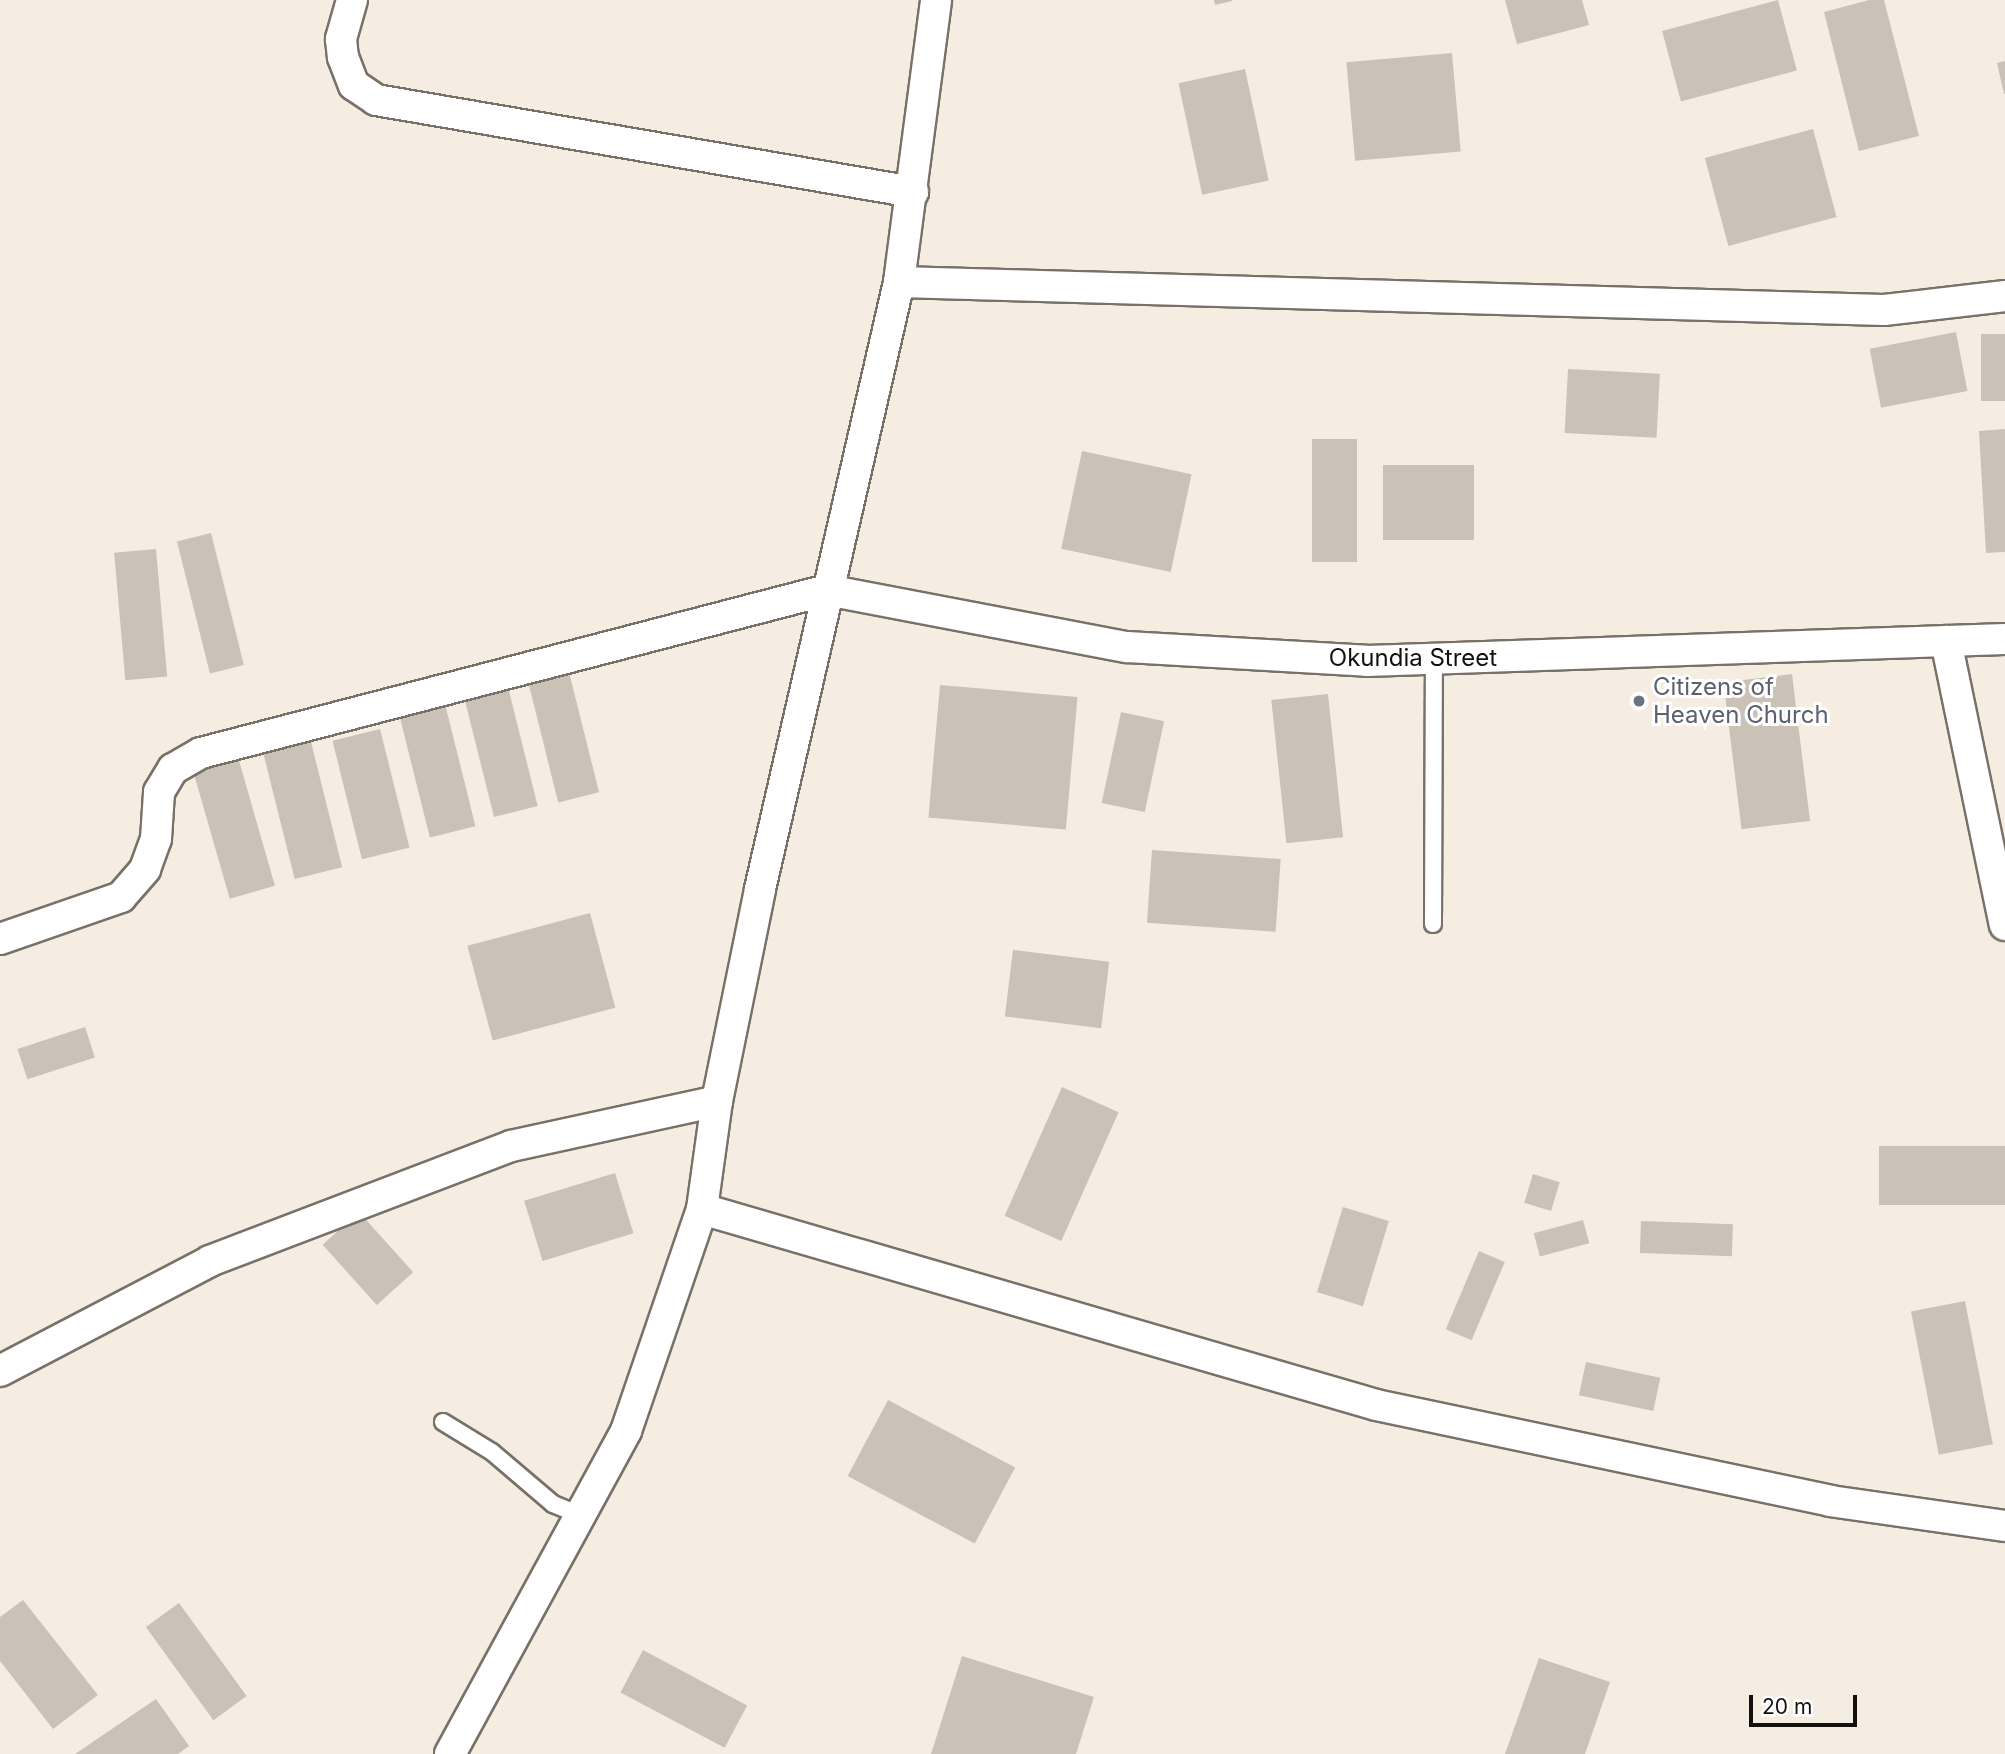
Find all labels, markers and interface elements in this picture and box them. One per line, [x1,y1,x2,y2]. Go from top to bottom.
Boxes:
street label: Okundia Street [1329,644,1497,672]
place label: Citizens of Heaven Church [1653,673,1829,729]
marker: Citizens of Heaven Church [1631,693,1647,709]
scale bar [1753,1680,1862,1724]
text: 20 m [1762,1694,1812,1719]

